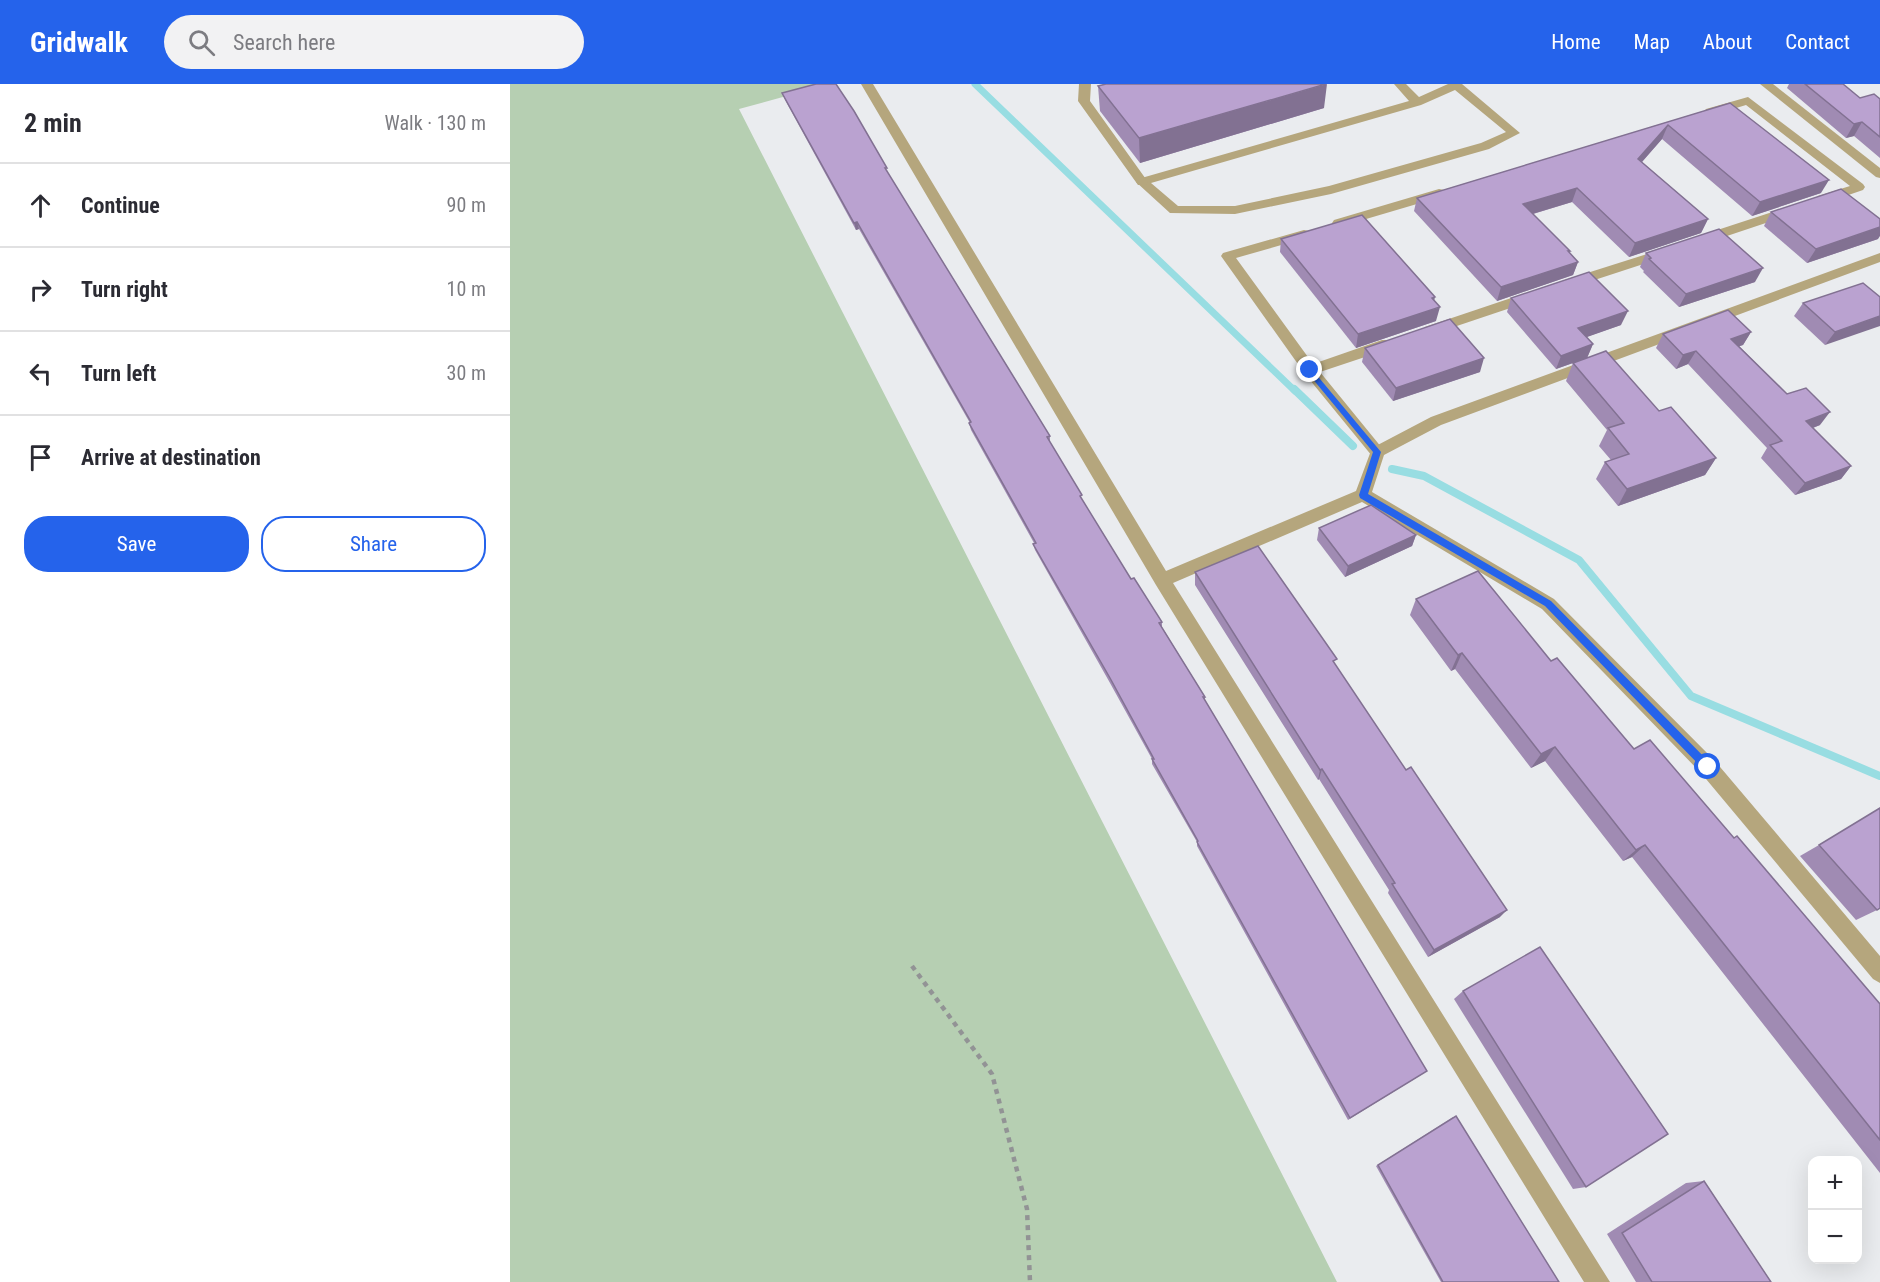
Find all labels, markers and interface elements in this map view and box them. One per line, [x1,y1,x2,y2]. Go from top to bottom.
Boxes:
search box [164,15,584,69]
text: Gridwalk [30,26,128,59]
icon: search [185,26,218,59]
text: Search here [233,30,335,55]
text: Home [1551,30,1601,54]
text: Map [1634,30,1670,54]
text: About [1703,30,1752,54]
text: Contact [1785,30,1850,54]
text: 2 min [24,108,82,138]
text: Walk · 130 m [385,111,486,135]
icon: ahead [24,189,57,222]
text: Continue [81,193,160,218]
text: 90 m [447,193,486,217]
icon: right [24,273,57,306]
text: Turn right [81,277,168,302]
text: 10 m [447,277,486,301]
route end [1296,356,1322,382]
icon: left [24,357,57,390]
text: Turn left [81,361,156,386]
text: 30 m [447,361,486,385]
icon: arrive [24,441,57,474]
text: Arrive at destination [81,445,261,470]
button: Save [24,516,249,572]
button: Share [261,516,486,572]
route start [1694,753,1720,779]
map controls [1808,1156,1862,1264]
button: + [1808,1156,1862,1210]
button: − [1808,1210,1862,1264]

